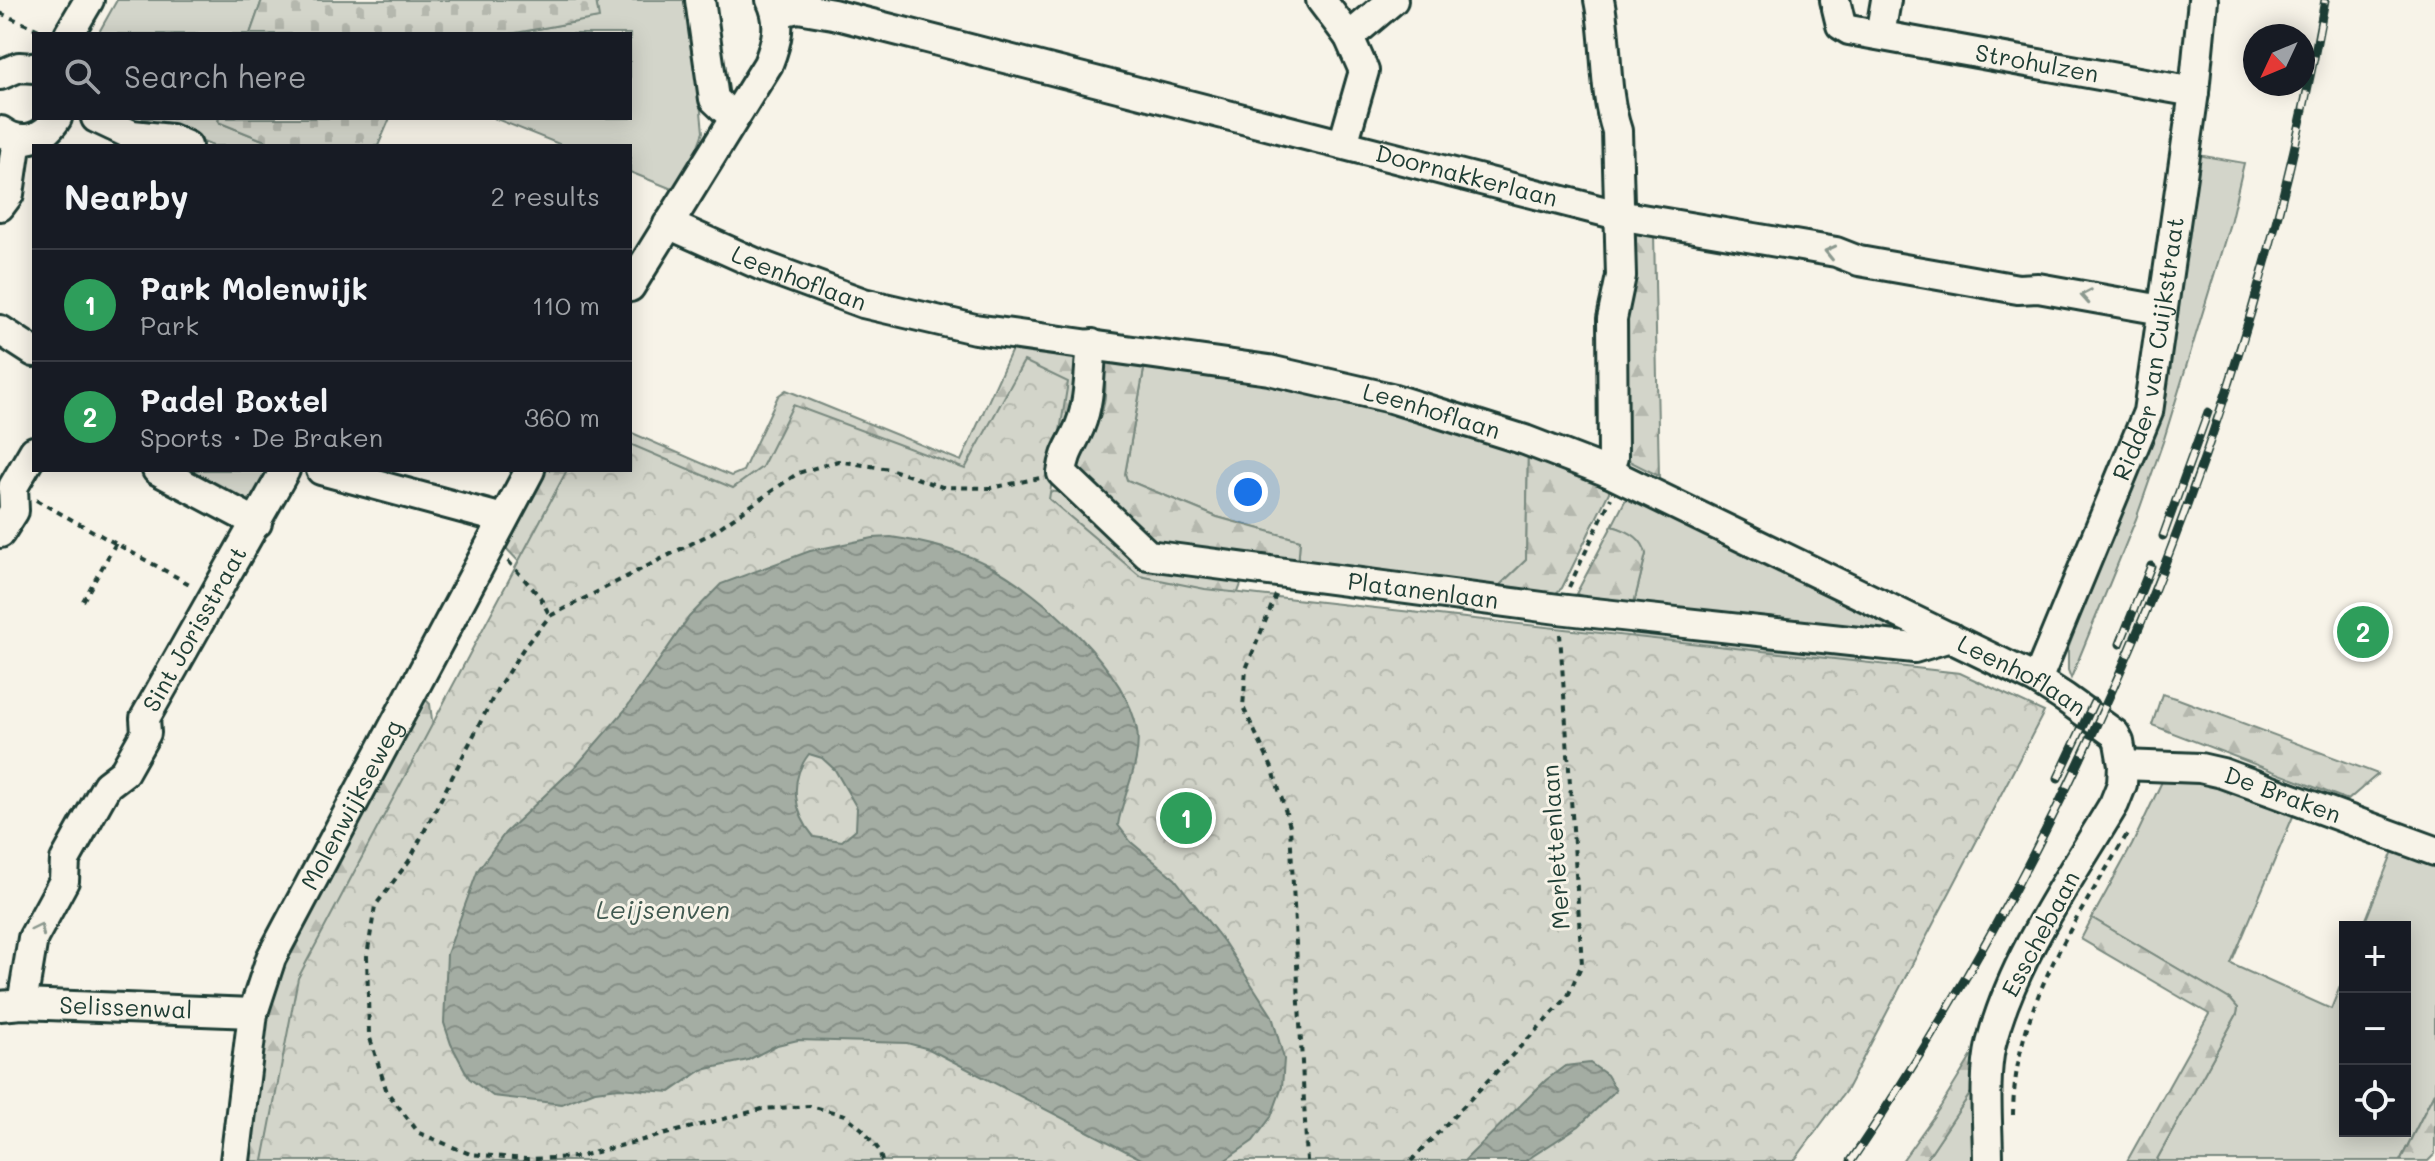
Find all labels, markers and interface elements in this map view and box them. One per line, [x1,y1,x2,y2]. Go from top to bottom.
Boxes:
north arrow [2243,24,2315,96]
search box [32,32,632,120]
street label: Strohulzen [1973,36,2101,89]
icon: search [60,54,104,98]
text: Search here [124,56,307,96]
street label: Doornakkerlaan [1372,137,1561,213]
text: Nearby [64,174,189,219]
text: 2 results [491,179,600,213]
street label: Ridder van Cuijkstraat [2104,215,2190,485]
street label: Leenhoflaan [727,237,871,317]
one-way arrow [1824,244,1837,261]
text: Park Molenwijk [140,268,368,308]
text: 1 [84,288,96,322]
text: 110 m [532,288,600,322]
one-way arrow [2079,289,2092,306]
text: Park [140,308,199,342]
street label: Leenhoflaan [1360,375,1504,445]
text: Padel Boxtel [140,380,328,420]
text: 2 [83,400,97,434]
text: 360 m [524,400,600,434]
text: Sports · De Braken [140,420,383,454]
your location [1228,472,1268,512]
street label: Sint Jorisstraat [135,540,253,717]
street label: Platanenlaan [1346,564,1500,615]
pin: 2 [2337,602,2389,662]
street label: Leenhoflaan [1953,627,2093,722]
street label: Molenwijkseweg [293,714,409,895]
street label: De Braken [2220,758,2346,829]
street label: Merlettenlaan [1533,764,1576,931]
pin: 1 [1160,788,1212,848]
street label: Esschebaan [1994,865,2086,1002]
water label: Leijsenven [596,892,730,926]
map controls [2339,921,2411,1137]
button: + [2339,921,2411,993]
one-way arrow [29,922,44,937]
street label: Selissenwal [59,988,193,1025]
button: − [2339,993,2411,1065]
button: locate [2339,1065,2411,1137]

